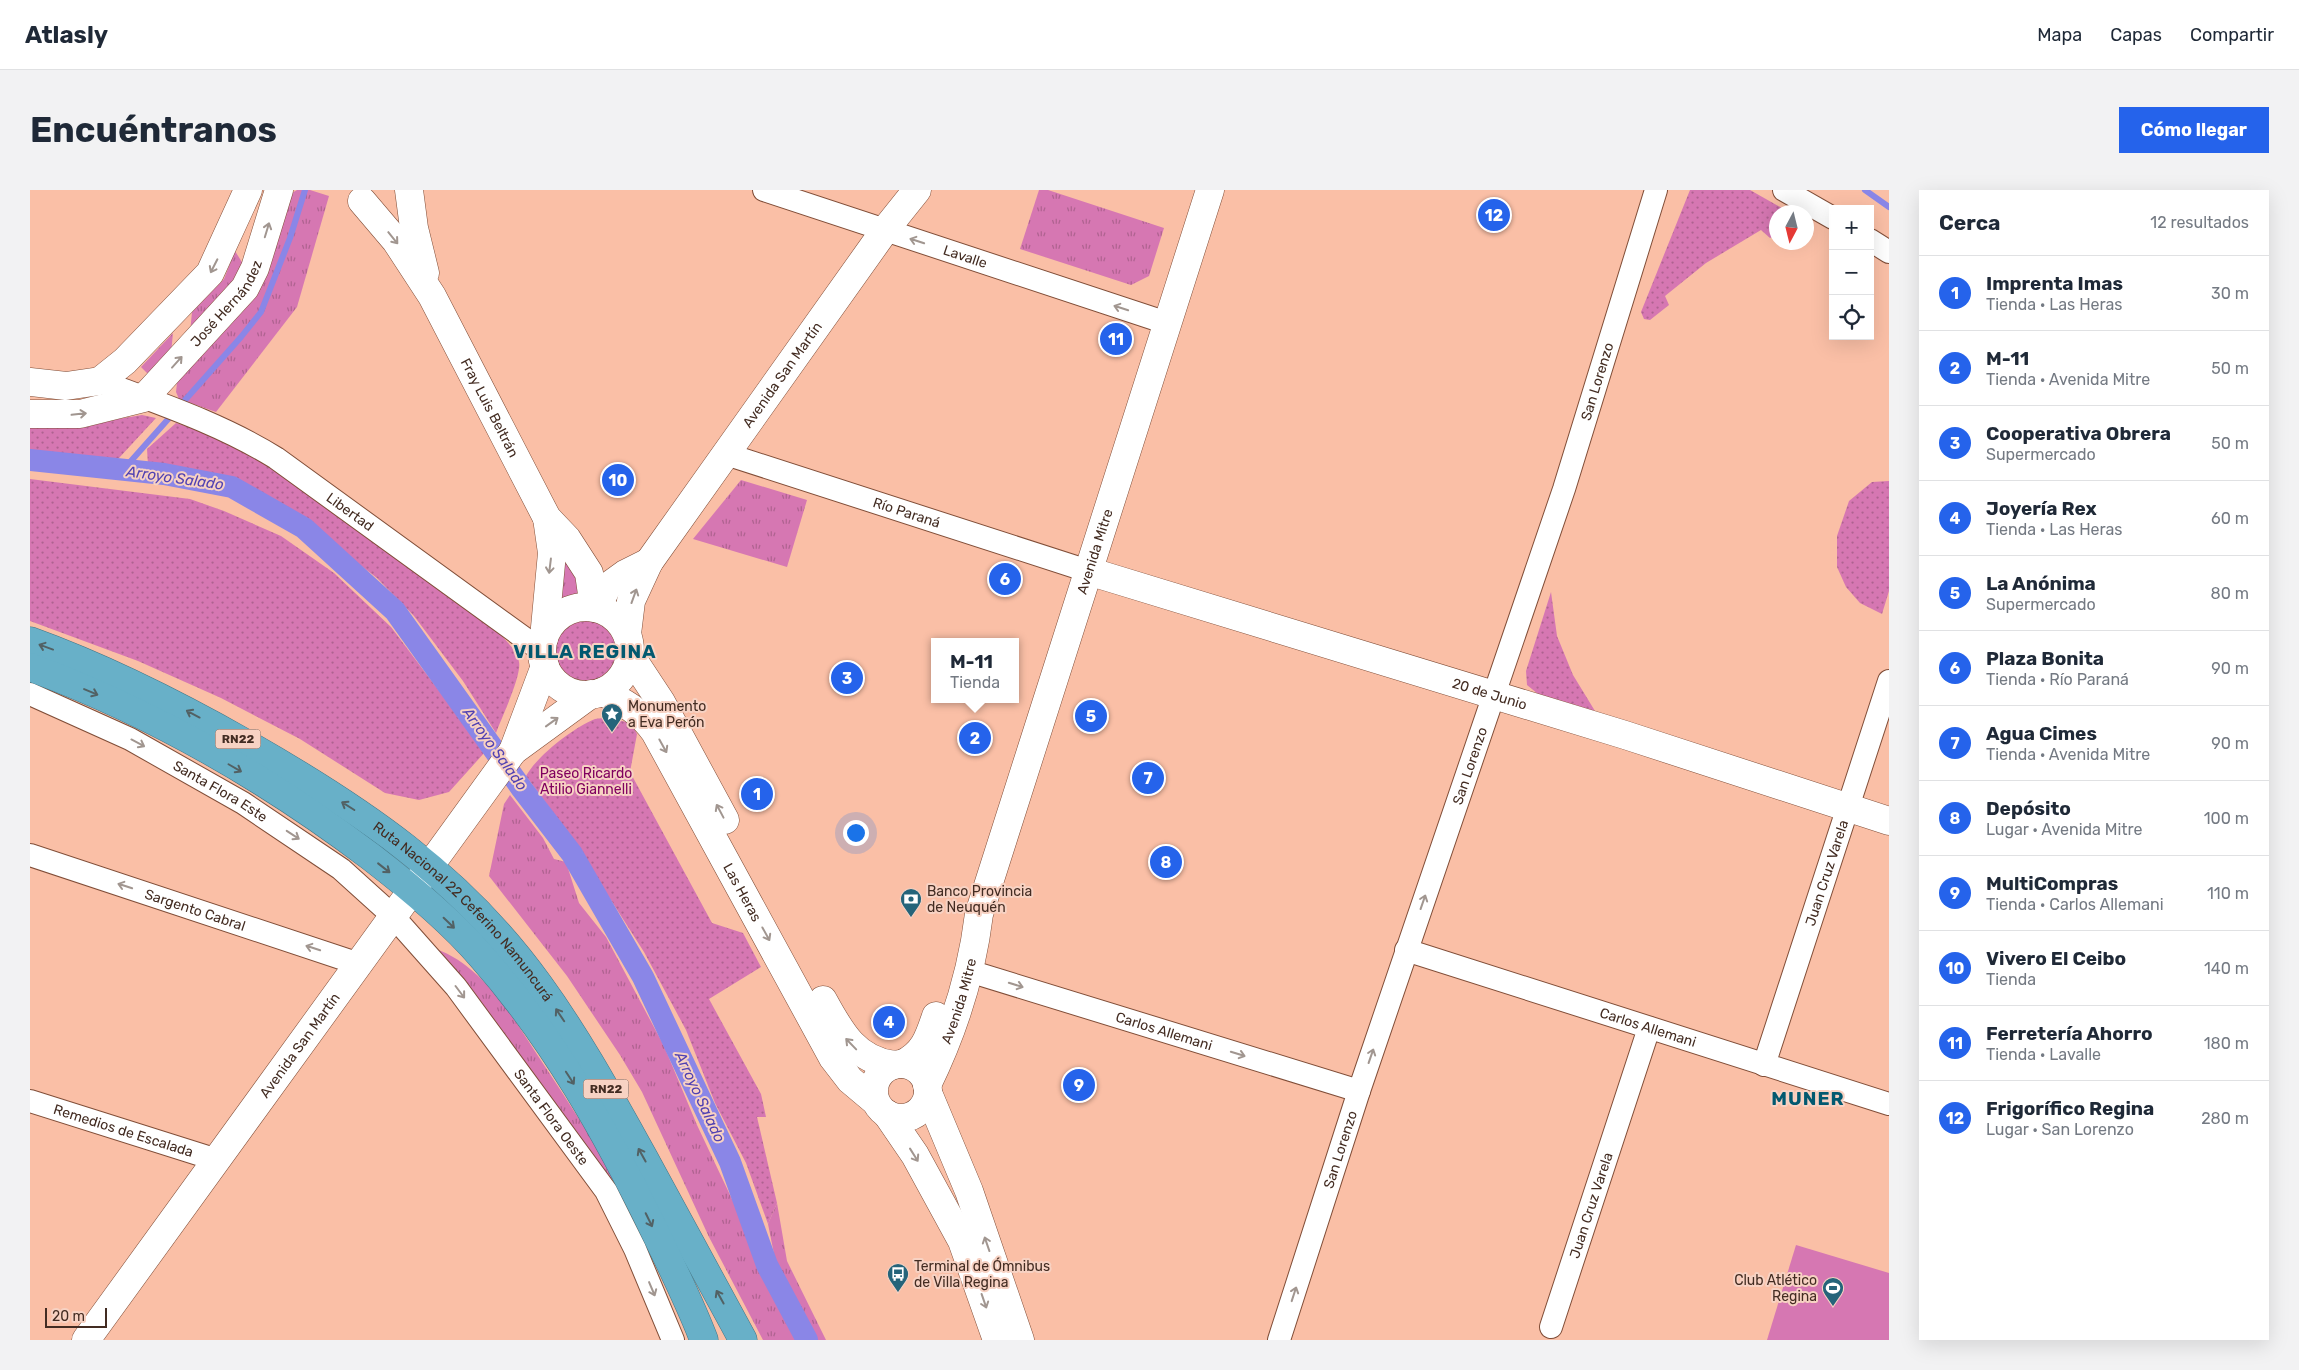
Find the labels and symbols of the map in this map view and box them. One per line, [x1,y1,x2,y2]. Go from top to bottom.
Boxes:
pin: 12 [1478,196,1510,234]
north arrow [1769,205,1814,250]
one-way arrow [262,223,272,239]
one-way arrow [387,231,398,244]
one-way arrow [909,235,925,245]
street label: Lavalle [941,241,990,272]
street label: José Hernández [187,258,265,350]
one-way arrow [208,259,218,274]
one-way arrow [1114,303,1129,312]
street label: Avenida San Martín [739,319,825,431]
pin: 11 [1100,320,1132,358]
street label: San Lorenzo [1577,340,1617,423]
street label: Fray Luis Beltrán [457,355,523,460]
one-way arrow [171,356,183,368]
one-way arrow [70,409,86,419]
pin: 10 [602,461,634,499]
water label: Arroyo Salado [124,462,225,494]
street label: Libertad [323,489,377,535]
street label: Río Paraná [871,494,943,531]
street label: Avenida Mitre [1073,507,1116,596]
one-way arrow [545,558,555,574]
pin: 6 [989,560,1021,598]
one-way arrow [629,589,639,605]
district label: VILLA REGINA [513,640,657,663]
one-way arrow [38,642,54,651]
pin: 3 [831,659,863,697]
street label: 20 de Junio [1450,674,1529,713]
one-way arrow [83,688,98,698]
pin: 5 [1075,697,1107,735]
place label: Monumento a Eva Perón [628,698,706,731]
place icon: Monumento a Eva Perón [600,702,624,733]
water label: Arroyo Salado [458,703,531,794]
one-way arrow [186,709,201,719]
one-way arrow [545,717,559,727]
pin: 2 [959,719,991,757]
street label: San Lorenzo [1449,725,1491,807]
road number: RN22 [216,730,260,748]
one-way arrow [658,738,668,753]
one-way arrow [130,739,145,748]
street label: Santa Flora Este [170,757,271,826]
pin: 7 [1132,759,1164,797]
one-way arrow [228,763,242,773]
park label: Paseo Ricardo Atilio Giannelli [540,765,632,798]
pin: 1 [741,775,773,813]
one-way arrow [341,801,355,811]
one-way arrow [715,804,724,819]
street label: Ruta Nacional 22 Ceferino Namuncurá [370,818,557,1005]
street label: Juan Cruz Varela [1801,818,1852,928]
your location [843,820,869,846]
one-way arrow [286,830,300,840]
pin: 8 [1150,843,1182,881]
street label: Las Heras [720,860,765,925]
one-way arrow [378,862,391,873]
one-way arrow [117,881,133,891]
place label: Banco Provincia de Neuquén [927,883,1032,916]
street label: Sargento Cabral [143,885,248,934]
bank icon: Banco Provincia de Neuquén [899,887,923,918]
one-way arrow [1419,895,1428,910]
one-way arrow [443,917,455,929]
one-way arrow [761,927,771,942]
one-way arrow [305,943,321,953]
street label: Avenida Mitre [938,956,980,1046]
one-way arrow [1007,981,1023,991]
one-way arrow [455,985,465,999]
street label: Avenida San Martín [256,989,343,1101]
pin: 4 [873,1003,905,1041]
street label: Carlos Allemani [1598,1004,1698,1050]
one-way arrow [554,1008,564,1022]
street label: Carlos Allemani [1114,1008,1214,1054]
one-way arrow [845,1038,857,1050]
water label: Arroyo Salado [671,1048,729,1146]
one-way arrow [1367,1048,1376,1064]
one-way arrow [1230,1050,1245,1059]
street label: Santa Flora Oeste [511,1065,593,1169]
pin: 9 [1063,1066,1095,1104]
one-way arrow [565,1071,575,1085]
road number: RN22 [584,1080,628,1099]
district label: MUNER [1771,1087,1845,1110]
street label: Remedios de Escalada [52,1100,195,1160]
street label: San Lorenzo [1320,1109,1361,1191]
one-way arrow [637,1147,647,1162]
one-way arrow [909,1148,920,1162]
street label: Juan Cruz Varela [1566,1150,1616,1261]
one-way arrow [645,1212,654,1227]
one-way arrow [982,1237,991,1252]
place label: Terminal de Ómnibus de Villa Regina [914,1257,1050,1291]
bus stop icon: Terminal de Ómnibus de Villa Regina [886,1262,910,1293]
place label: Club Atlético Regina [1734,1272,1817,1305]
sports icon: Club Atlético Regina [1821,1276,1845,1307]
one-way arrow [647,1281,657,1296]
one-way arrow [1290,1286,1299,1302]
one-way arrow [715,1290,725,1305]
one-way arrow [980,1293,989,1309]
scale bar [45,1305,108,1328]

